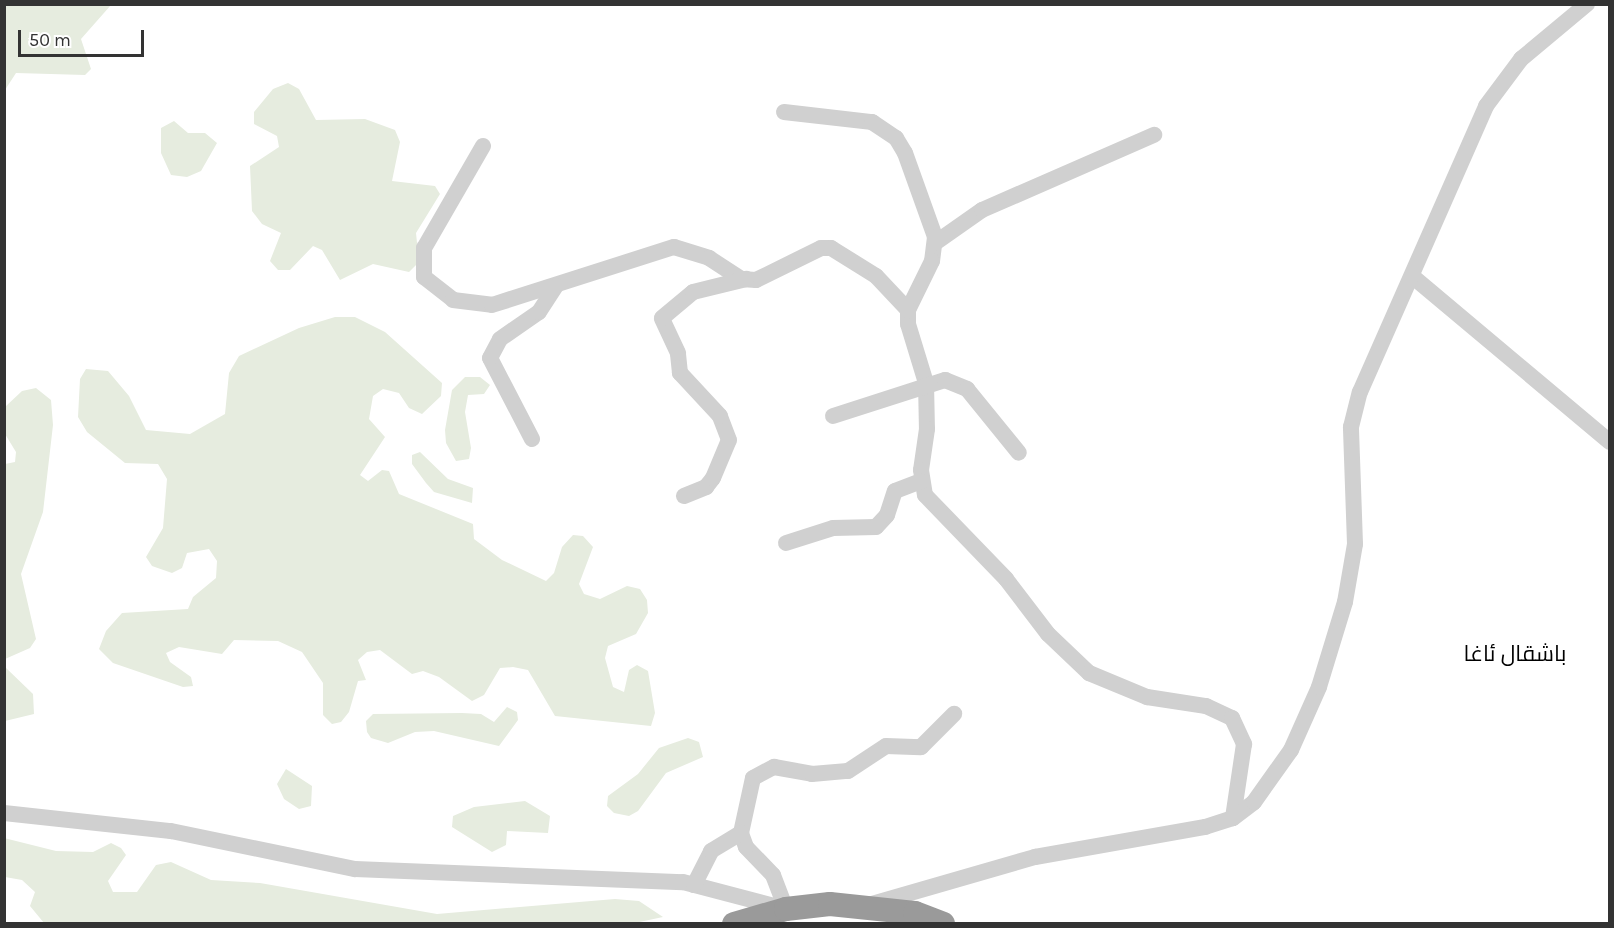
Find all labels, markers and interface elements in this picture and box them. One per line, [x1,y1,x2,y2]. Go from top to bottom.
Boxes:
scale bar [21,18,147,56]
text: 50 m [29,29,71,51]
district label: باشقال ئاغا [1464,642,1566,668]

